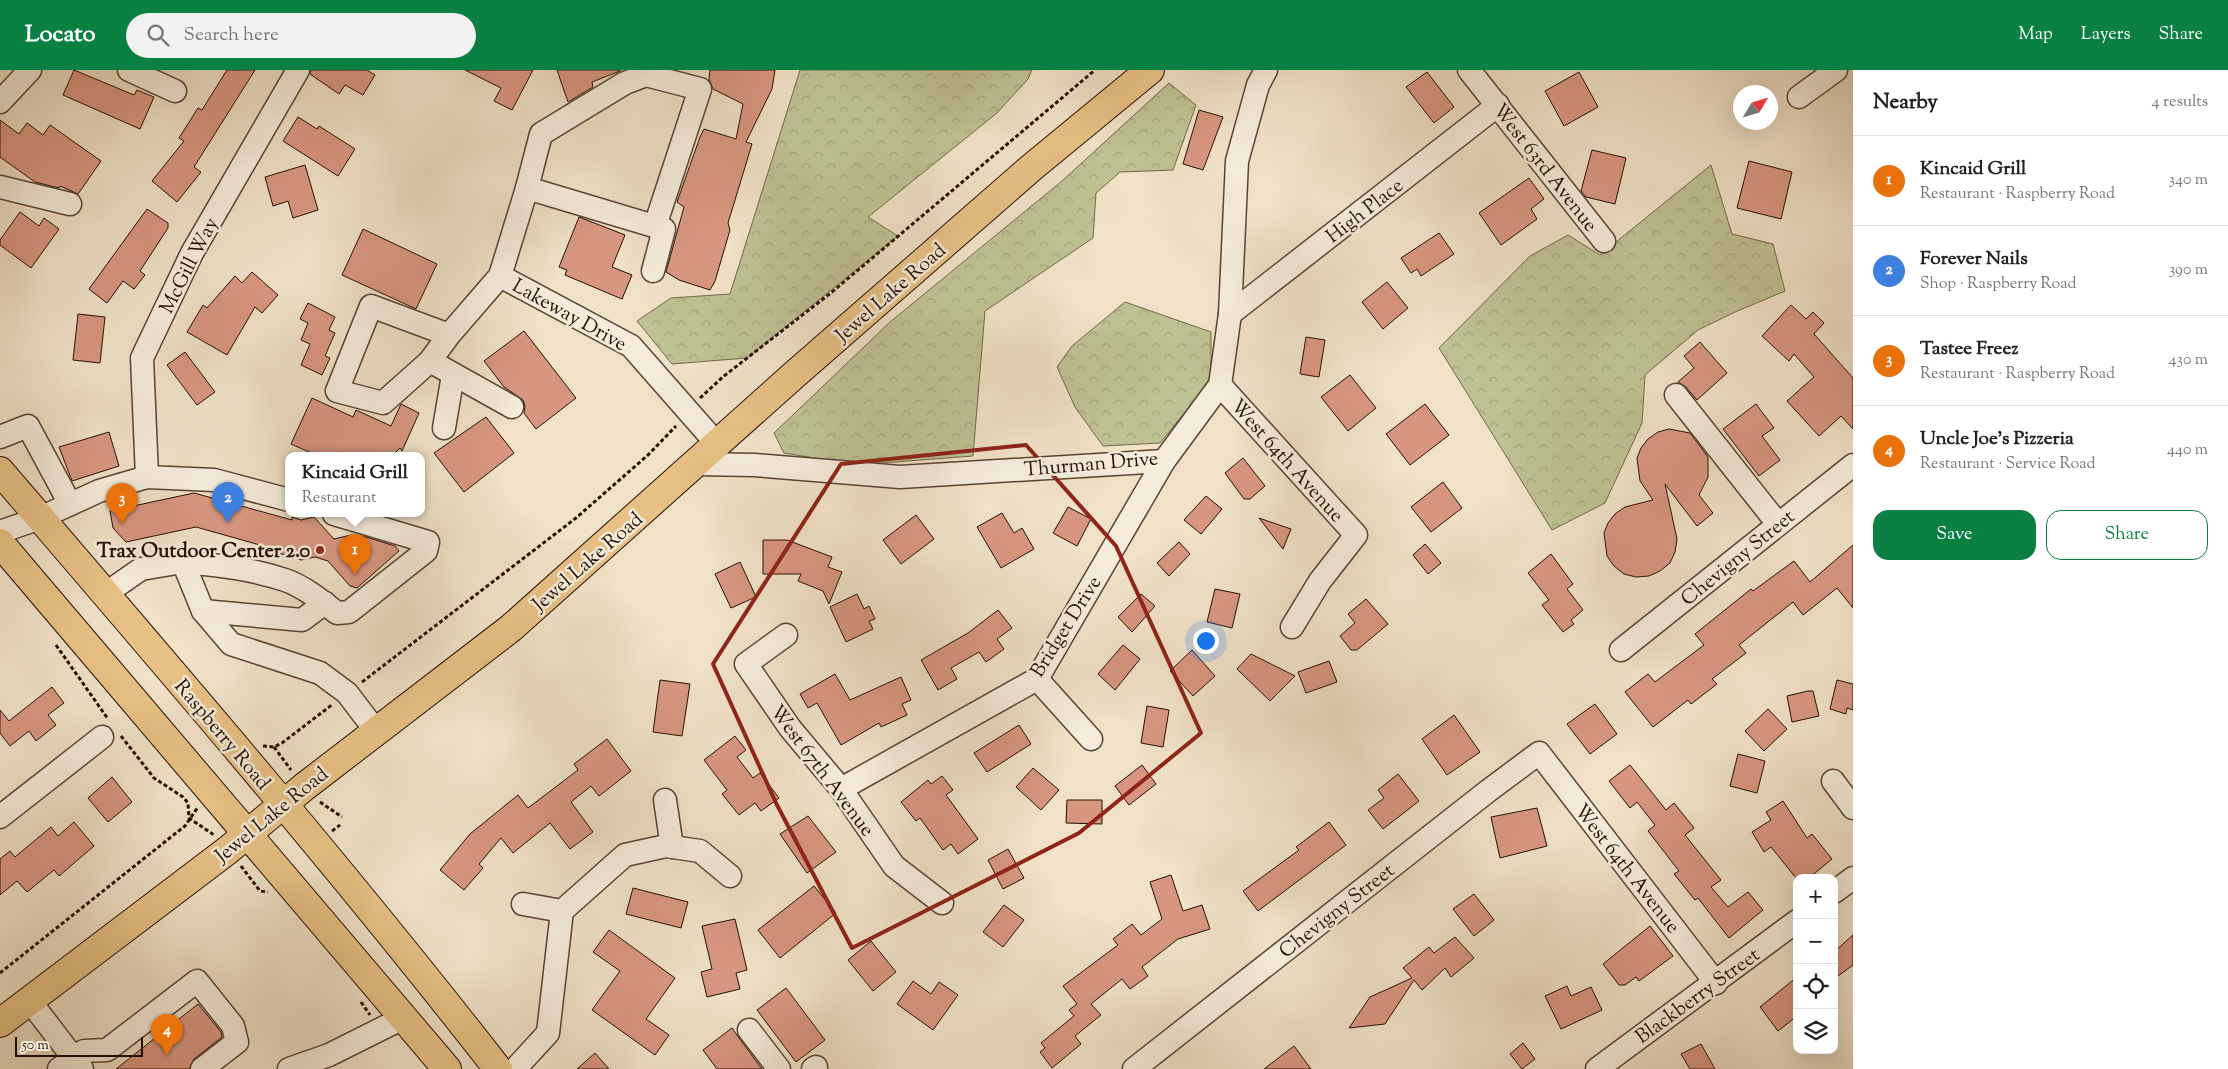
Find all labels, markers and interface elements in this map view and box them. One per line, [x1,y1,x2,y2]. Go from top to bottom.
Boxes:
search box [126,13,476,58]
text: Locato [25,18,96,52]
icon: search [144,21,172,49]
text: Search here [184,22,279,49]
text: Map [2018,22,2053,48]
text: Layers [2081,22,2131,48]
text: Share [2159,22,2203,48]
north arrow [1733,85,1778,130]
text: Nearby [1873,88,1938,118]
text: 4 results [2152,91,2208,114]
street label: West 63rd Avenue [1485,98,1604,239]
text: Kincaid Grill [1920,156,2026,183]
text: 1 [1886,169,1892,192]
text: 340 m [2169,169,2208,192]
street label: High Place [1321,172,1410,252]
text: Restaurant · Raspberry Road [1920,183,2115,206]
street label: McGill Way [154,213,227,319]
street label: Jewel Lake Road [829,237,953,351]
text: Forever Nails [1920,246,2028,273]
text: 2 [1885,259,1893,282]
text: 390 m [2169,259,2208,282]
street label: Lakeway Drive [506,273,631,360]
text: Shop · Raspberry Road [1920,273,2077,296]
text: Tastee Freez [1920,336,2018,363]
text: 3 [1886,349,1892,372]
text: 430 m [2169,349,2208,372]
text: Restaurant · Raspberry Road [1920,363,2115,386]
street label: West 64th Avenue [1223,393,1350,530]
text: Uncle Joe's Pizzeria [1920,426,2074,453]
text: 4 [1885,439,1893,462]
text: 440 m [2167,439,2208,462]
street label: Thurman Drive [1023,445,1160,486]
popup [285,452,425,517]
text: Restaurant · Service Road [1920,453,2096,476]
text: Kincaid Grill [302,460,408,487]
pin: 2 [212,482,244,523]
pin: 3 [106,483,138,524]
text: Restaurant [302,487,377,510]
street label: Chevigny Street [1675,504,1802,614]
street label: Jewel Lake Road [526,506,650,620]
button: Save [1873,510,2036,560]
button: Share [2046,510,2208,560]
pin: 1 [339,534,371,575]
place label: Trax Outdoor Center 2.0 [97,538,310,567]
marker: Trax Outdoor Center 2.0 [314,544,326,556]
street label: Bridget Drive [1024,571,1110,684]
your location [1193,628,1219,654]
street label: Raspberry Road [166,674,276,797]
street label: West 67th Avenue [762,700,880,843]
street label: Jewel Lake Road [209,761,336,871]
street label: West 64th Avenue [1566,798,1686,941]
street label: Chevigny Street [1274,857,1402,966]
map controls [1793,874,1838,1054]
button: + [1793,874,1838,919]
button: − [1793,919,1838,964]
street label: Blackberry Street [1630,942,1767,1052]
button: locate [1793,964,1838,1009]
button: layers [1793,1009,1838,1054]
pin: 4 [151,1014,183,1055]
scale bar [15,1034,142,1057]
text: 50 m [22,1036,49,1056]

